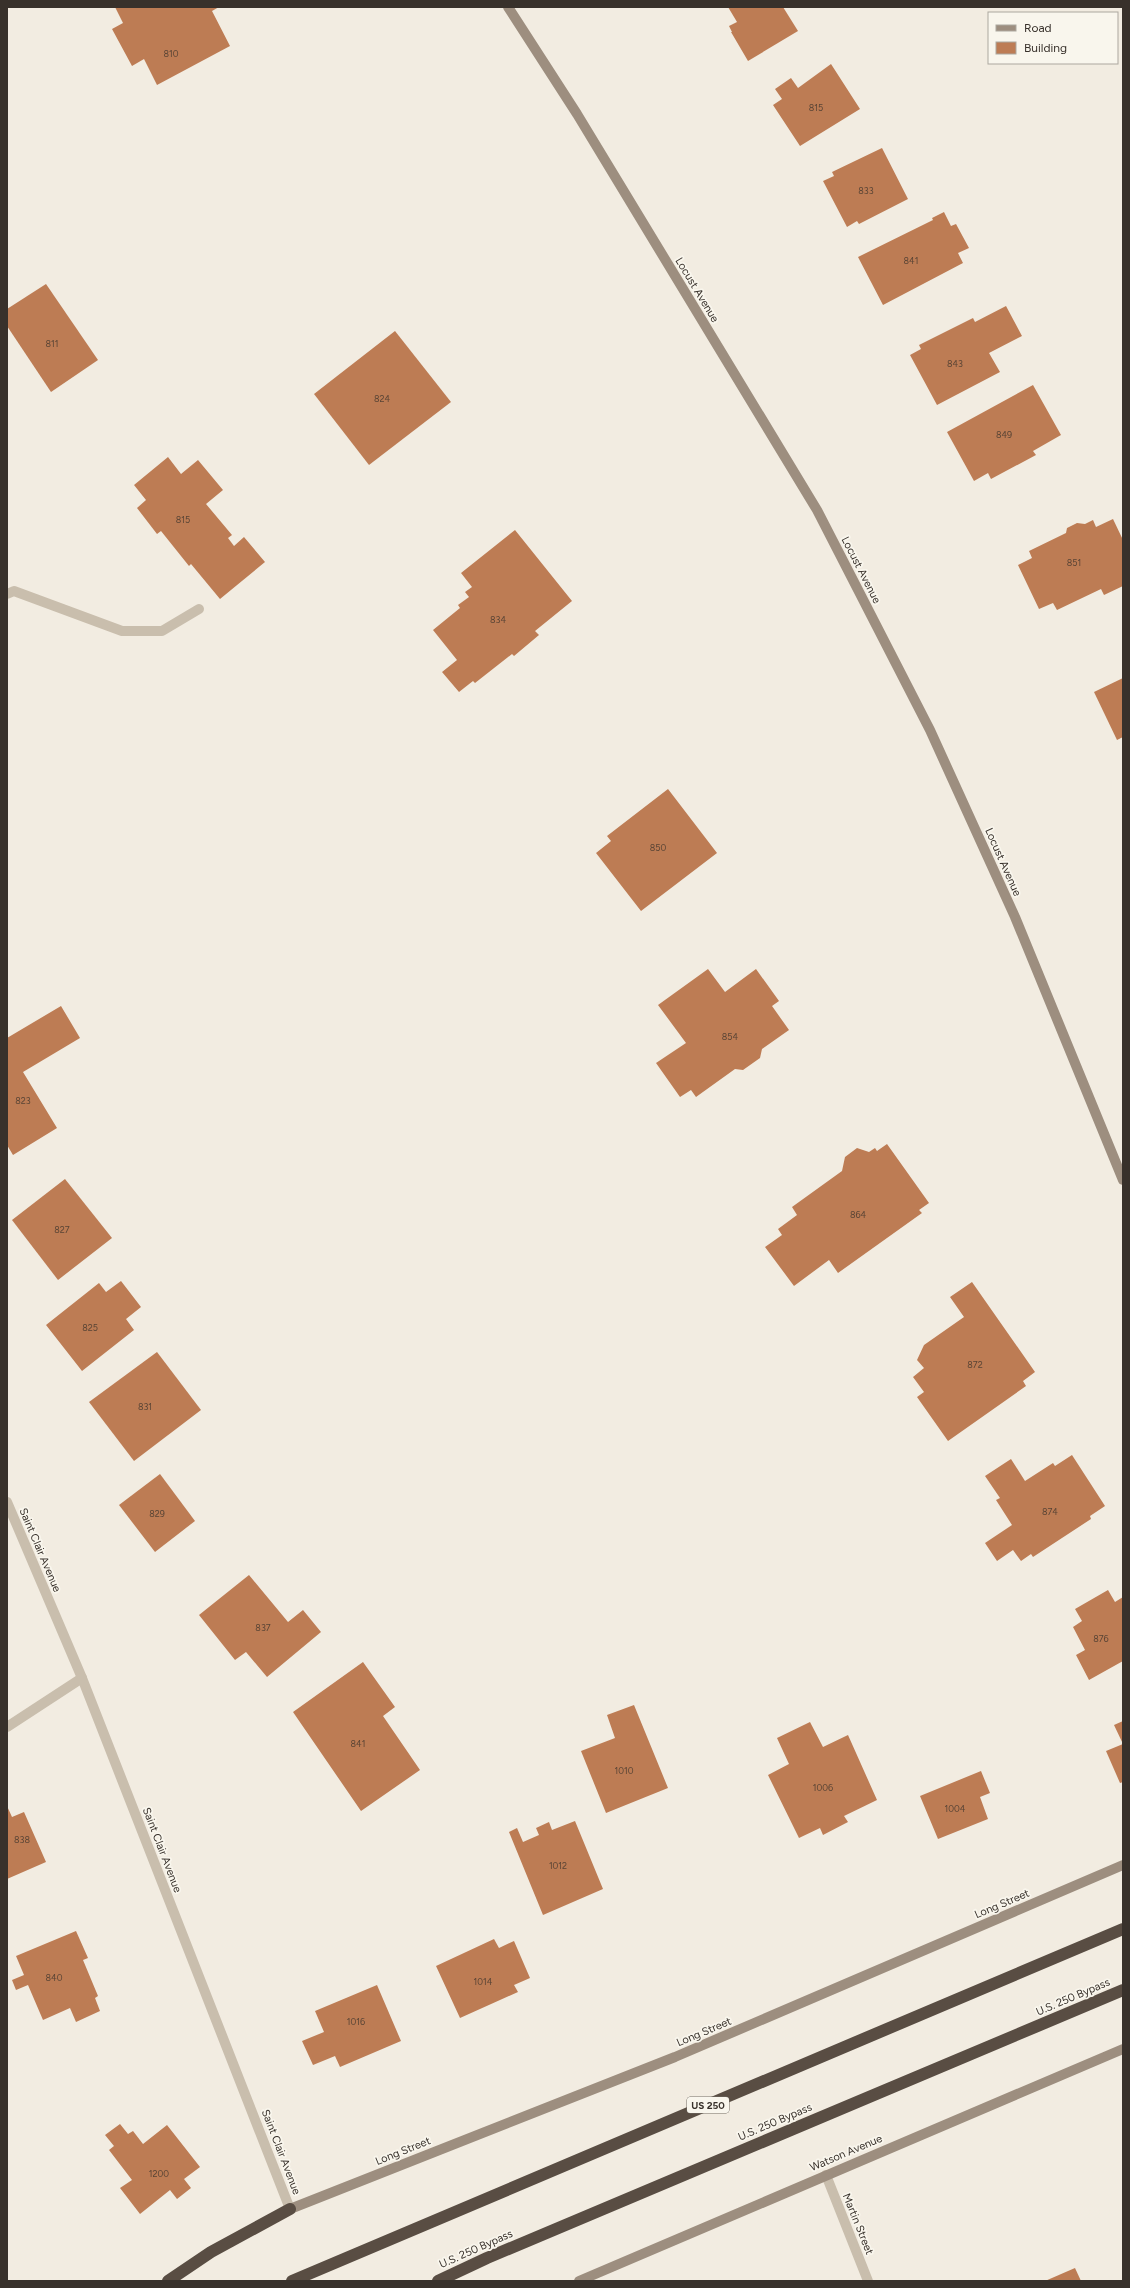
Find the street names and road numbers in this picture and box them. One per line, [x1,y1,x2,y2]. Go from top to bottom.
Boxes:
street label: Locust Avenue [673,255,721,325]
street label: Locust Avenue [839,534,883,606]
street label: Locust Avenue [982,826,1024,898]
street label: Saint Clair Avenue [16,1506,64,1594]
street label: Saint Clair Avenue [140,1806,184,1894]
street label: Long Street [973,1887,1031,1921]
street label: U.S. 250 Bypass [1034,1976,1112,2018]
street label: Long Street [675,2015,733,2049]
road number: US 250 [687,2097,729,2113]
street label: U.S. 250 Bypass [736,2101,814,2143]
street label: Saint Clair Avenue [259,2108,303,2196]
street label: Watson Avenue [808,2132,884,2174]
street label: Long Street [374,2134,432,2168]
street label: Martin Street [840,2191,876,2257]
street label: U.S. 250 Bypass [437,2227,515,2271]

